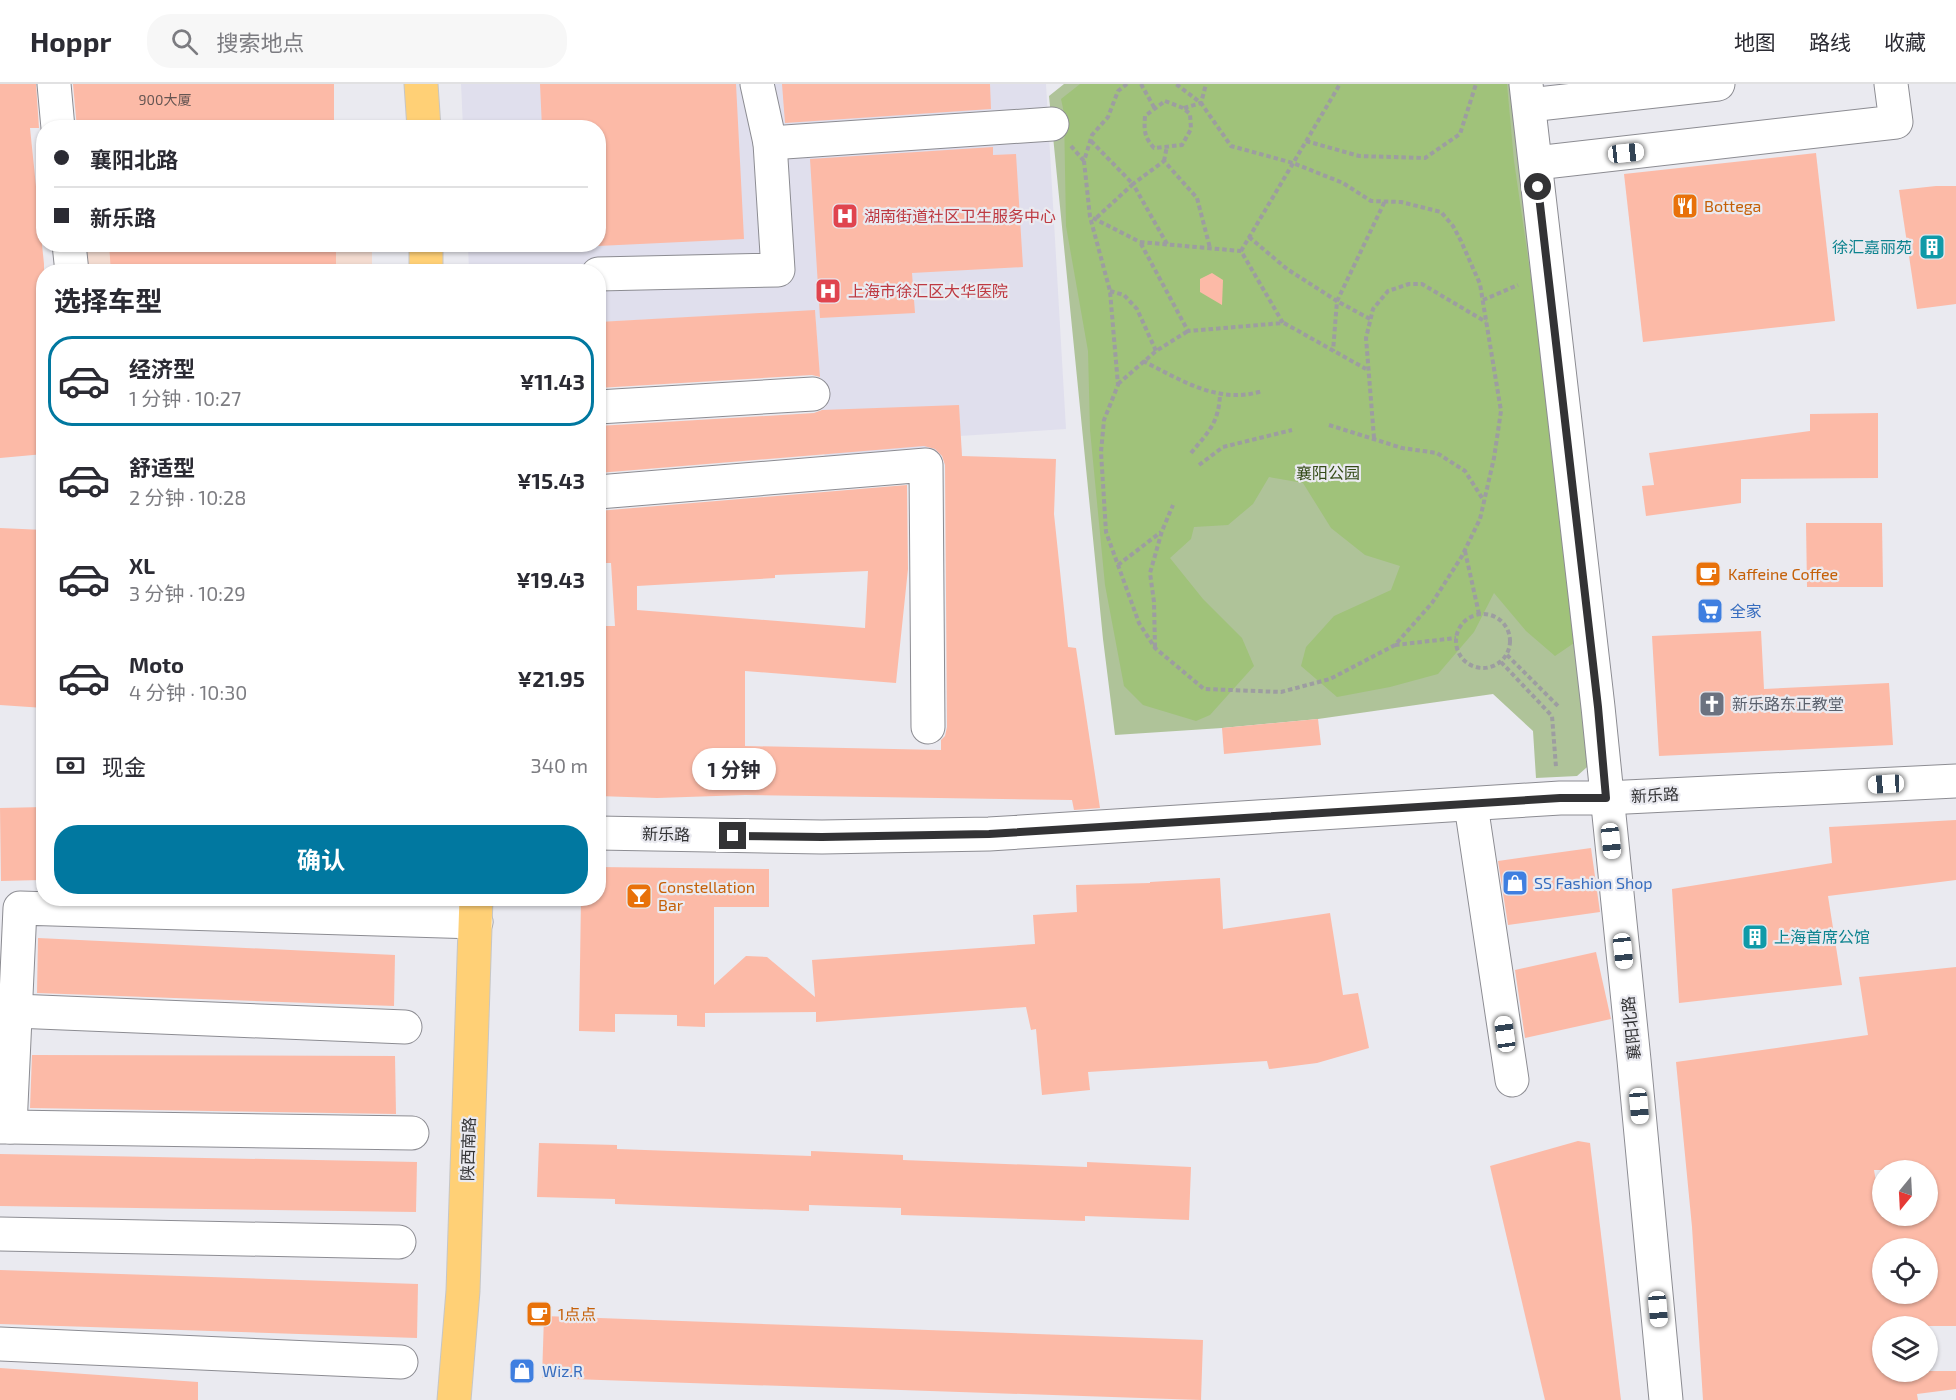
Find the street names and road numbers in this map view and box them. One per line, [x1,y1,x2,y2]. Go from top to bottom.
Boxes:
street label: 新乐路 [1631,784,1679,805]
street label: 新乐路 [642,824,690,843]
street label: 襄阳北路 [1618,995,1643,1061]
street label: 陕西南路 [457,1117,478,1181]

